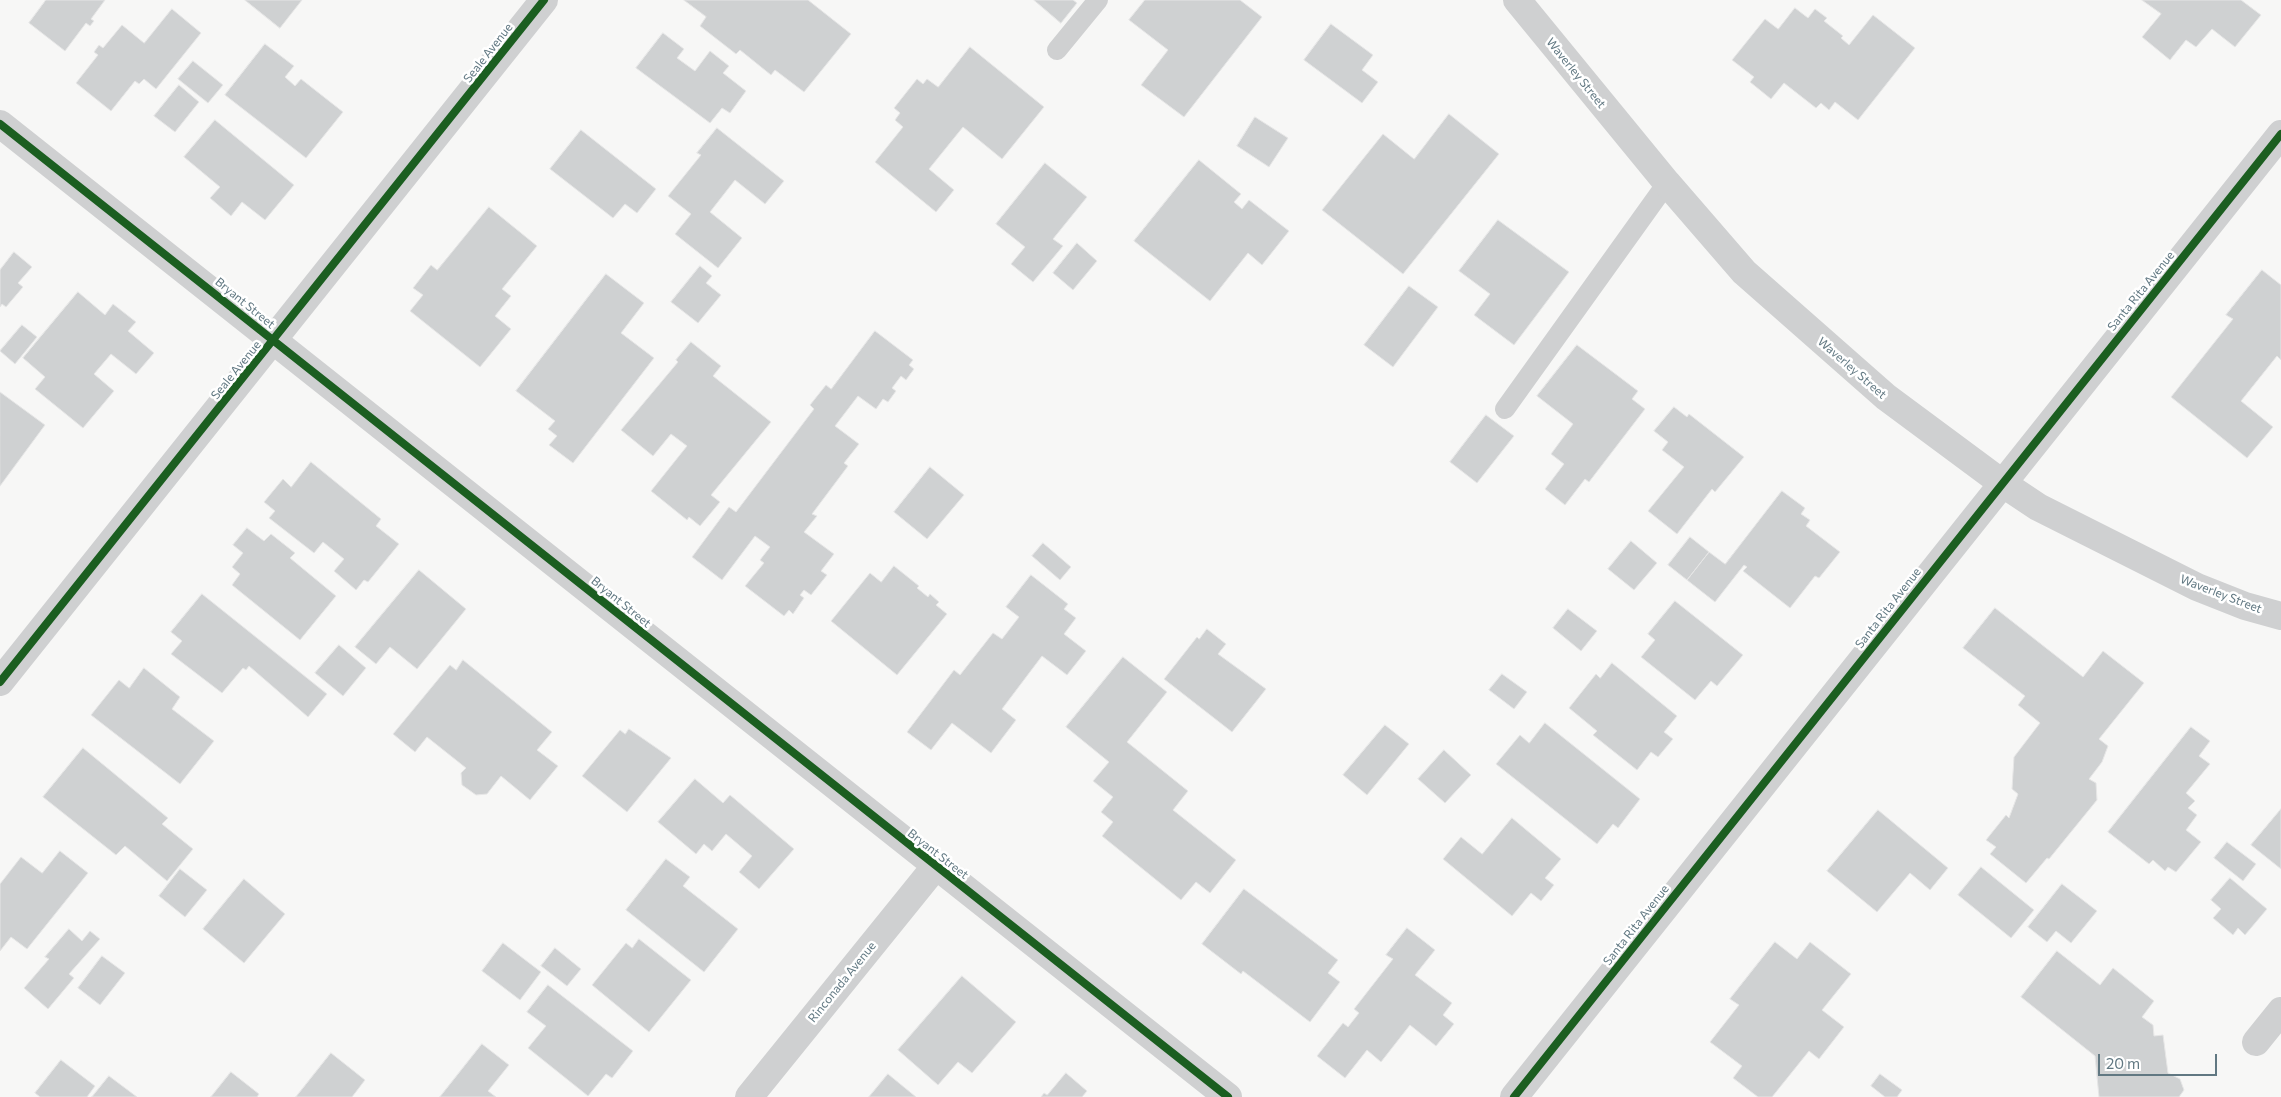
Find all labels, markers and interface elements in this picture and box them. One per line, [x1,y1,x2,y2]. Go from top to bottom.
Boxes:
street label: Seale Avenue [460,20,516,86]
street label: Waverley Street [1543,35,1609,111]
street label: Santa Rita Avenue [2104,248,2178,334]
street label: Bryant Street [212,274,278,332]
street label: Waverley Street [1815,334,1889,402]
street label: Seale Avenue [208,338,264,402]
street label: Santa Rita Avenue [1852,565,1924,651]
street label: Waverley Street [2178,572,2264,616]
street label: Bryant Street [588,573,654,631]
street label: Bryant Street [905,826,971,882]
street label: Santa Rita Avenue [1600,882,1672,968]
street label: Rinconada Avenue [805,939,879,1025]
scale bar [2101,1044,2220,1076]
text: 20 m [2106,1054,2140,1072]

